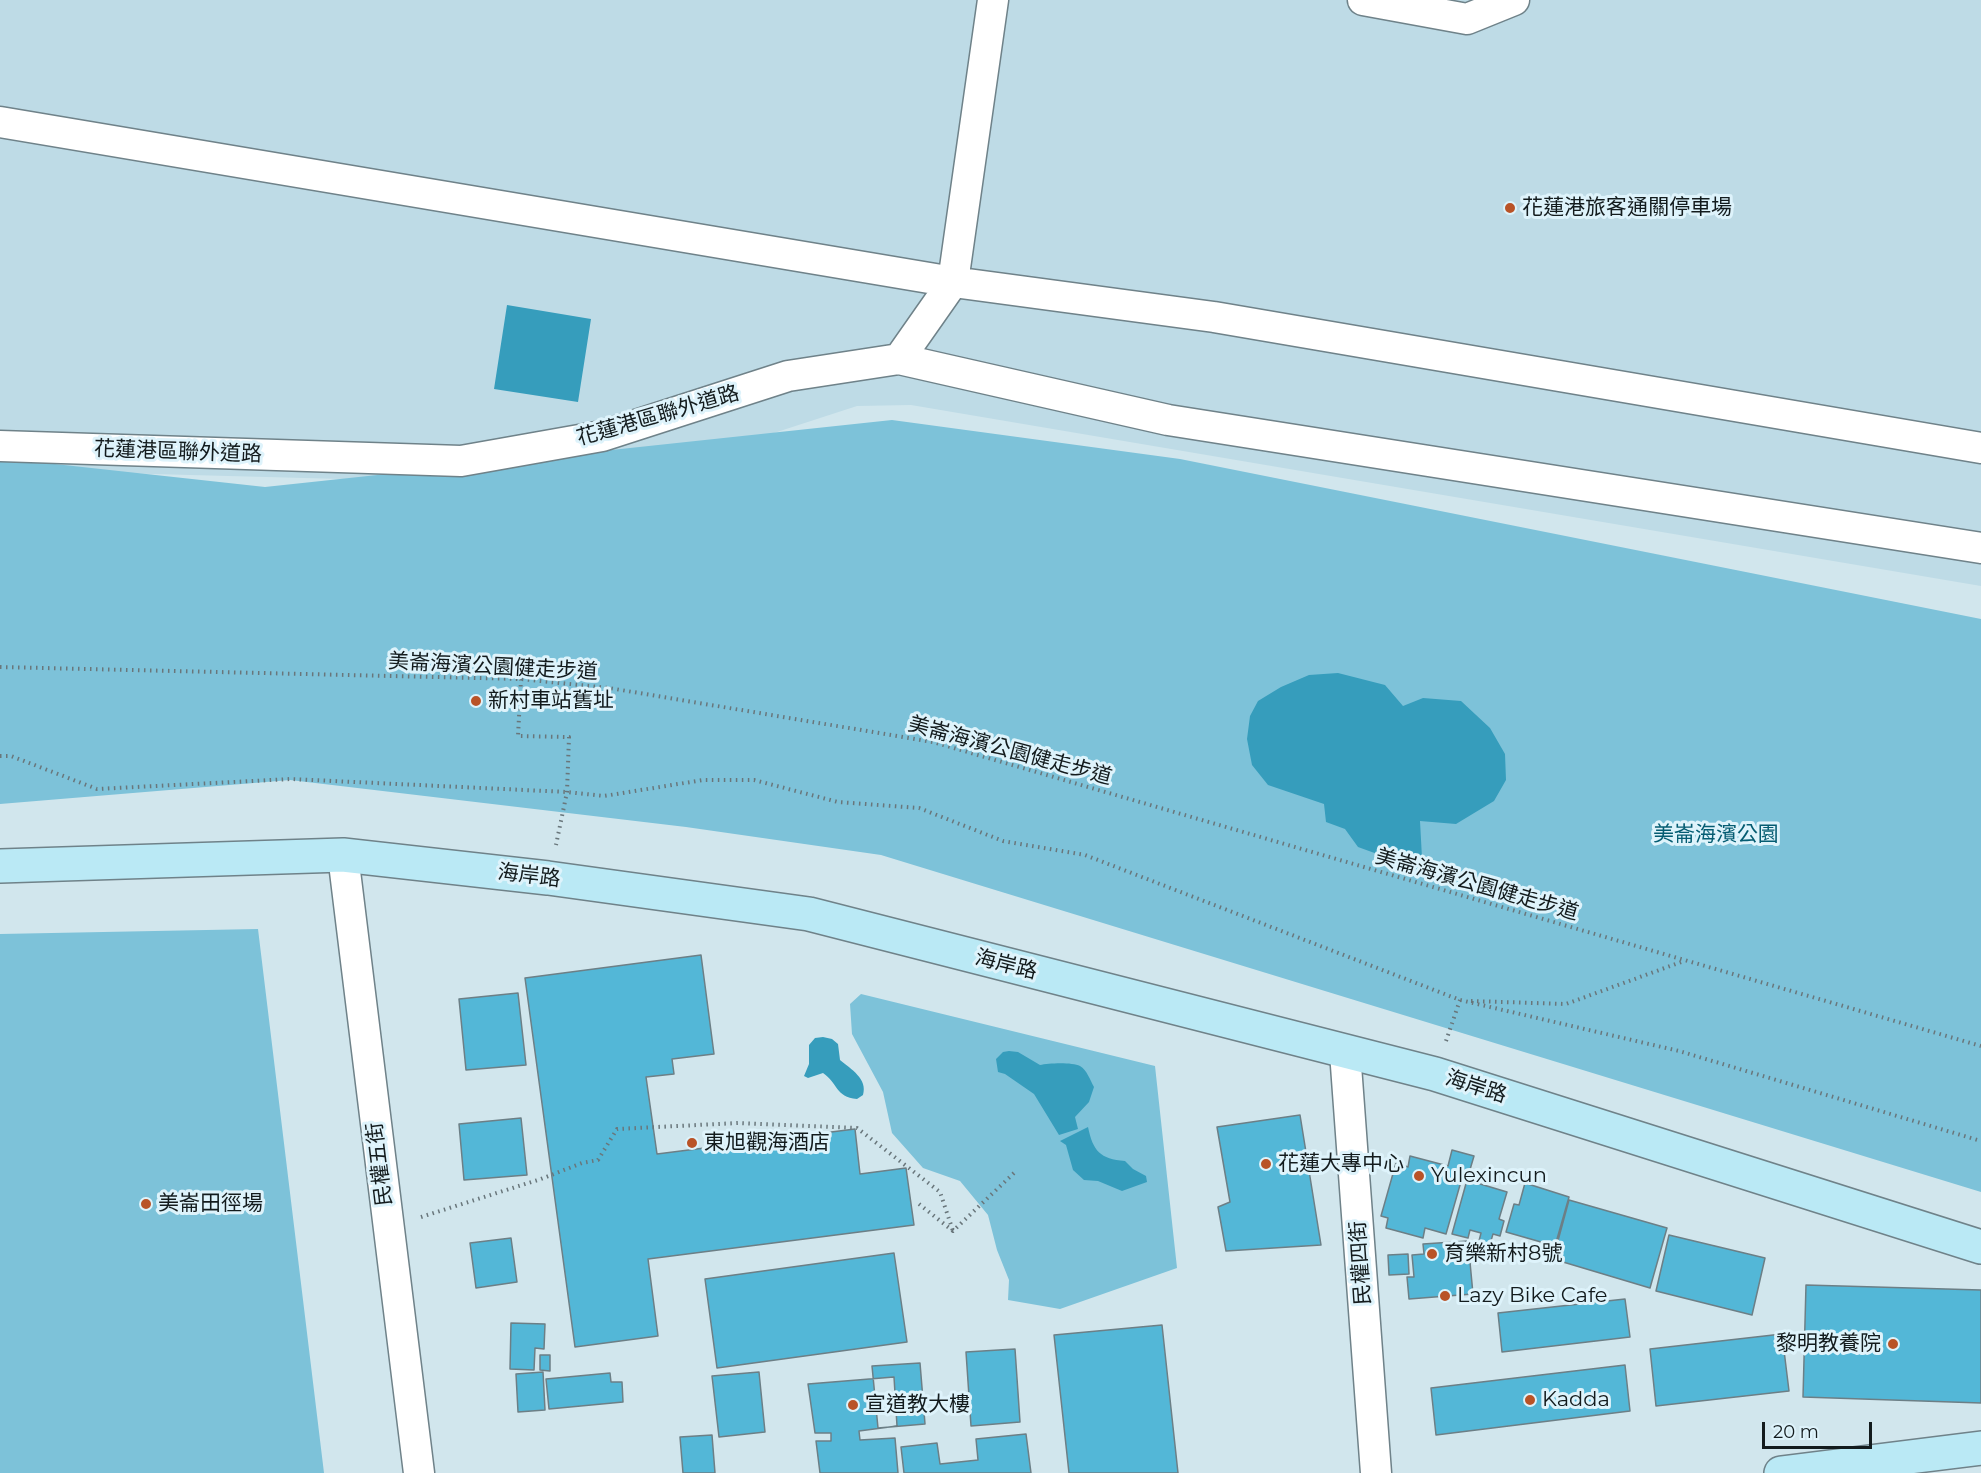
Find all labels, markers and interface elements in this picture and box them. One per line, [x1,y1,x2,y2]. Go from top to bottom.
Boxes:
place label: 花蓮港旅客通關停車場 [1522,195,1732,221]
marker: 花蓮港旅客通關停車場 [1503,201,1517,215]
street label: 花蓮港區聯外道路 [574,381,742,451]
street label: 花蓮港區聯外道路 [94,436,262,468]
street label: 美崙海濱公園健走步道 [387,649,599,685]
place label: 新村車站舊址 [488,688,614,714]
marker: 新村車站舊址 [469,694,483,708]
street label: 美崙海濱公園健走步道 [905,712,1115,790]
park label: 美崙海濱公園 [1653,822,1779,848]
street label: 美崙海濱公園健走步道 [1373,844,1581,926]
street label: 海岸路 [496,860,562,892]
street label: 海岸路 [972,945,1040,985]
street label: 海岸路 [1442,1065,1510,1109]
street label: 民權五街 [362,1121,398,1207]
place label: 東旭觀海酒店 [704,1130,830,1156]
marker: 東旭觀海酒店 [685,1136,699,1150]
place label: 花蓮大專中心 [1278,1151,1404,1177]
marker: 花蓮大專中心 [1259,1157,1273,1171]
place label: Yulexincun [1431,1163,1547,1189]
marker: Yulexincun [1412,1169,1426,1183]
place label: 美崙田徑場 [158,1191,263,1217]
marker: 美崙田徑場 [139,1197,153,1211]
street label: 民權四街 [1346,1220,1376,1306]
place label: 育樂新村8號 [1444,1241,1562,1267]
marker: 育樂新村8號 [1425,1247,1439,1261]
place label: Lazy Bike Cafe [1457,1283,1608,1309]
marker: Lazy Bike Cafe [1438,1289,1452,1303]
place label: 黎明教養院 [1776,1331,1881,1357]
marker: 黎明教養院 [1886,1337,1900,1351]
place label: Kadda [1542,1387,1610,1413]
place label: 宣道教大樓 [865,1392,970,1418]
marker: Kadda [1523,1393,1537,1407]
marker: 宣道教大樓 [846,1398,860,1412]
scale bar [1765,1410,1874,1448]
text: 20 m [1773,1421,1819,1443]

